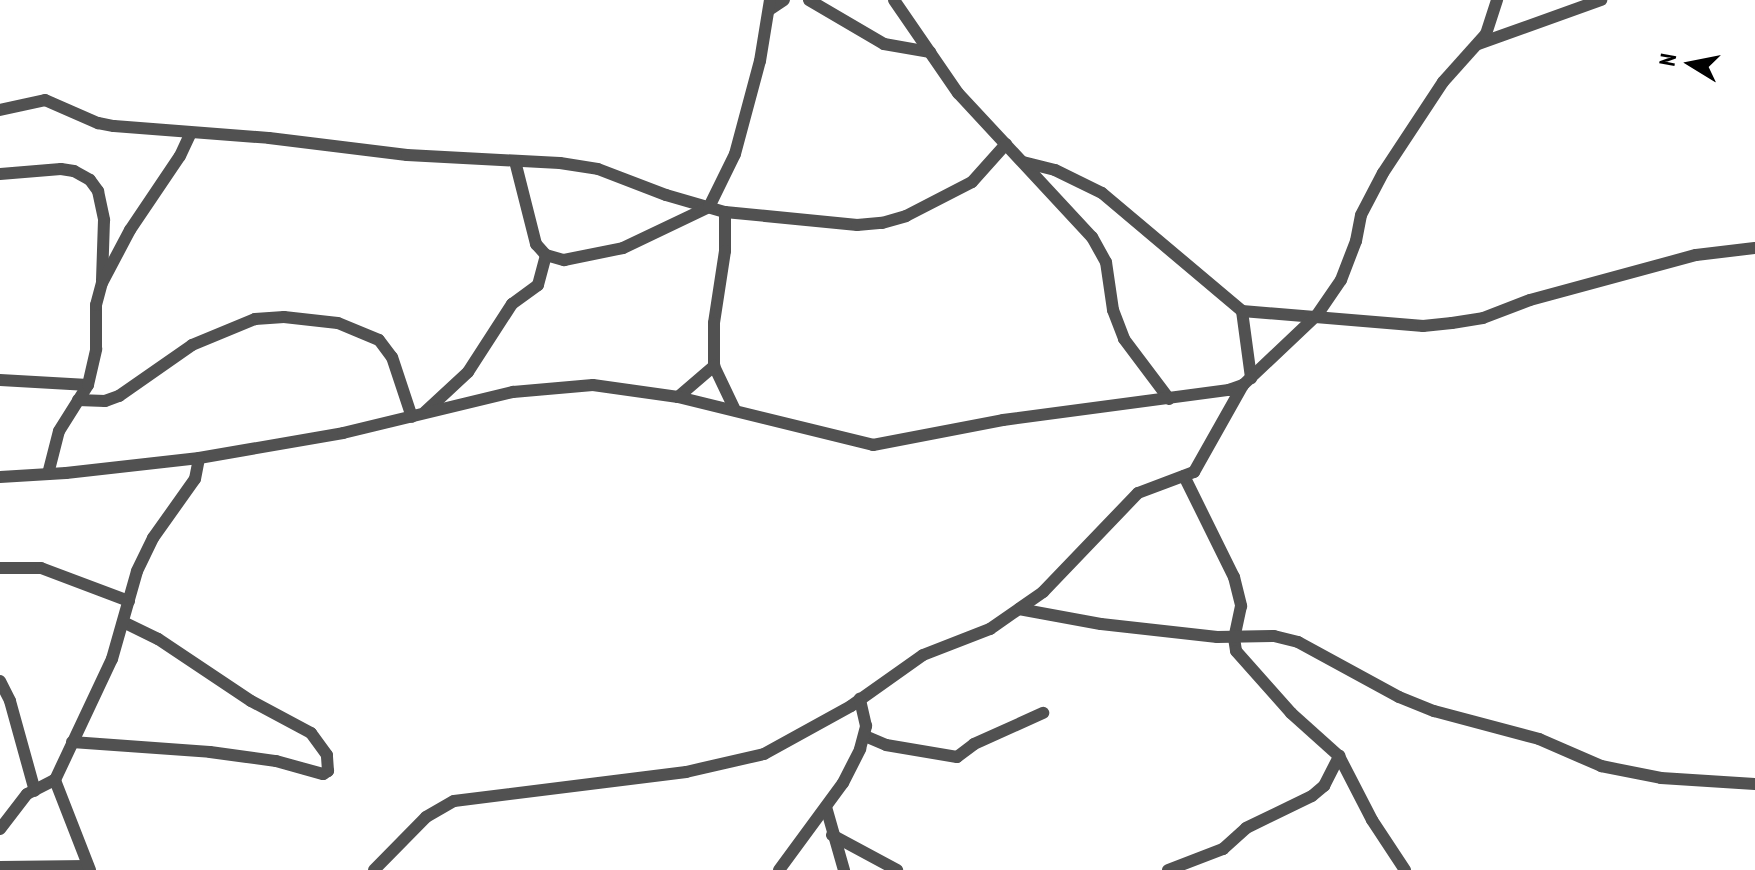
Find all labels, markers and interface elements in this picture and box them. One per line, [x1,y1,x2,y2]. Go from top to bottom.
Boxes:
north arrow [1651,24,1731,104]
text: N [1653,52,1682,68]

